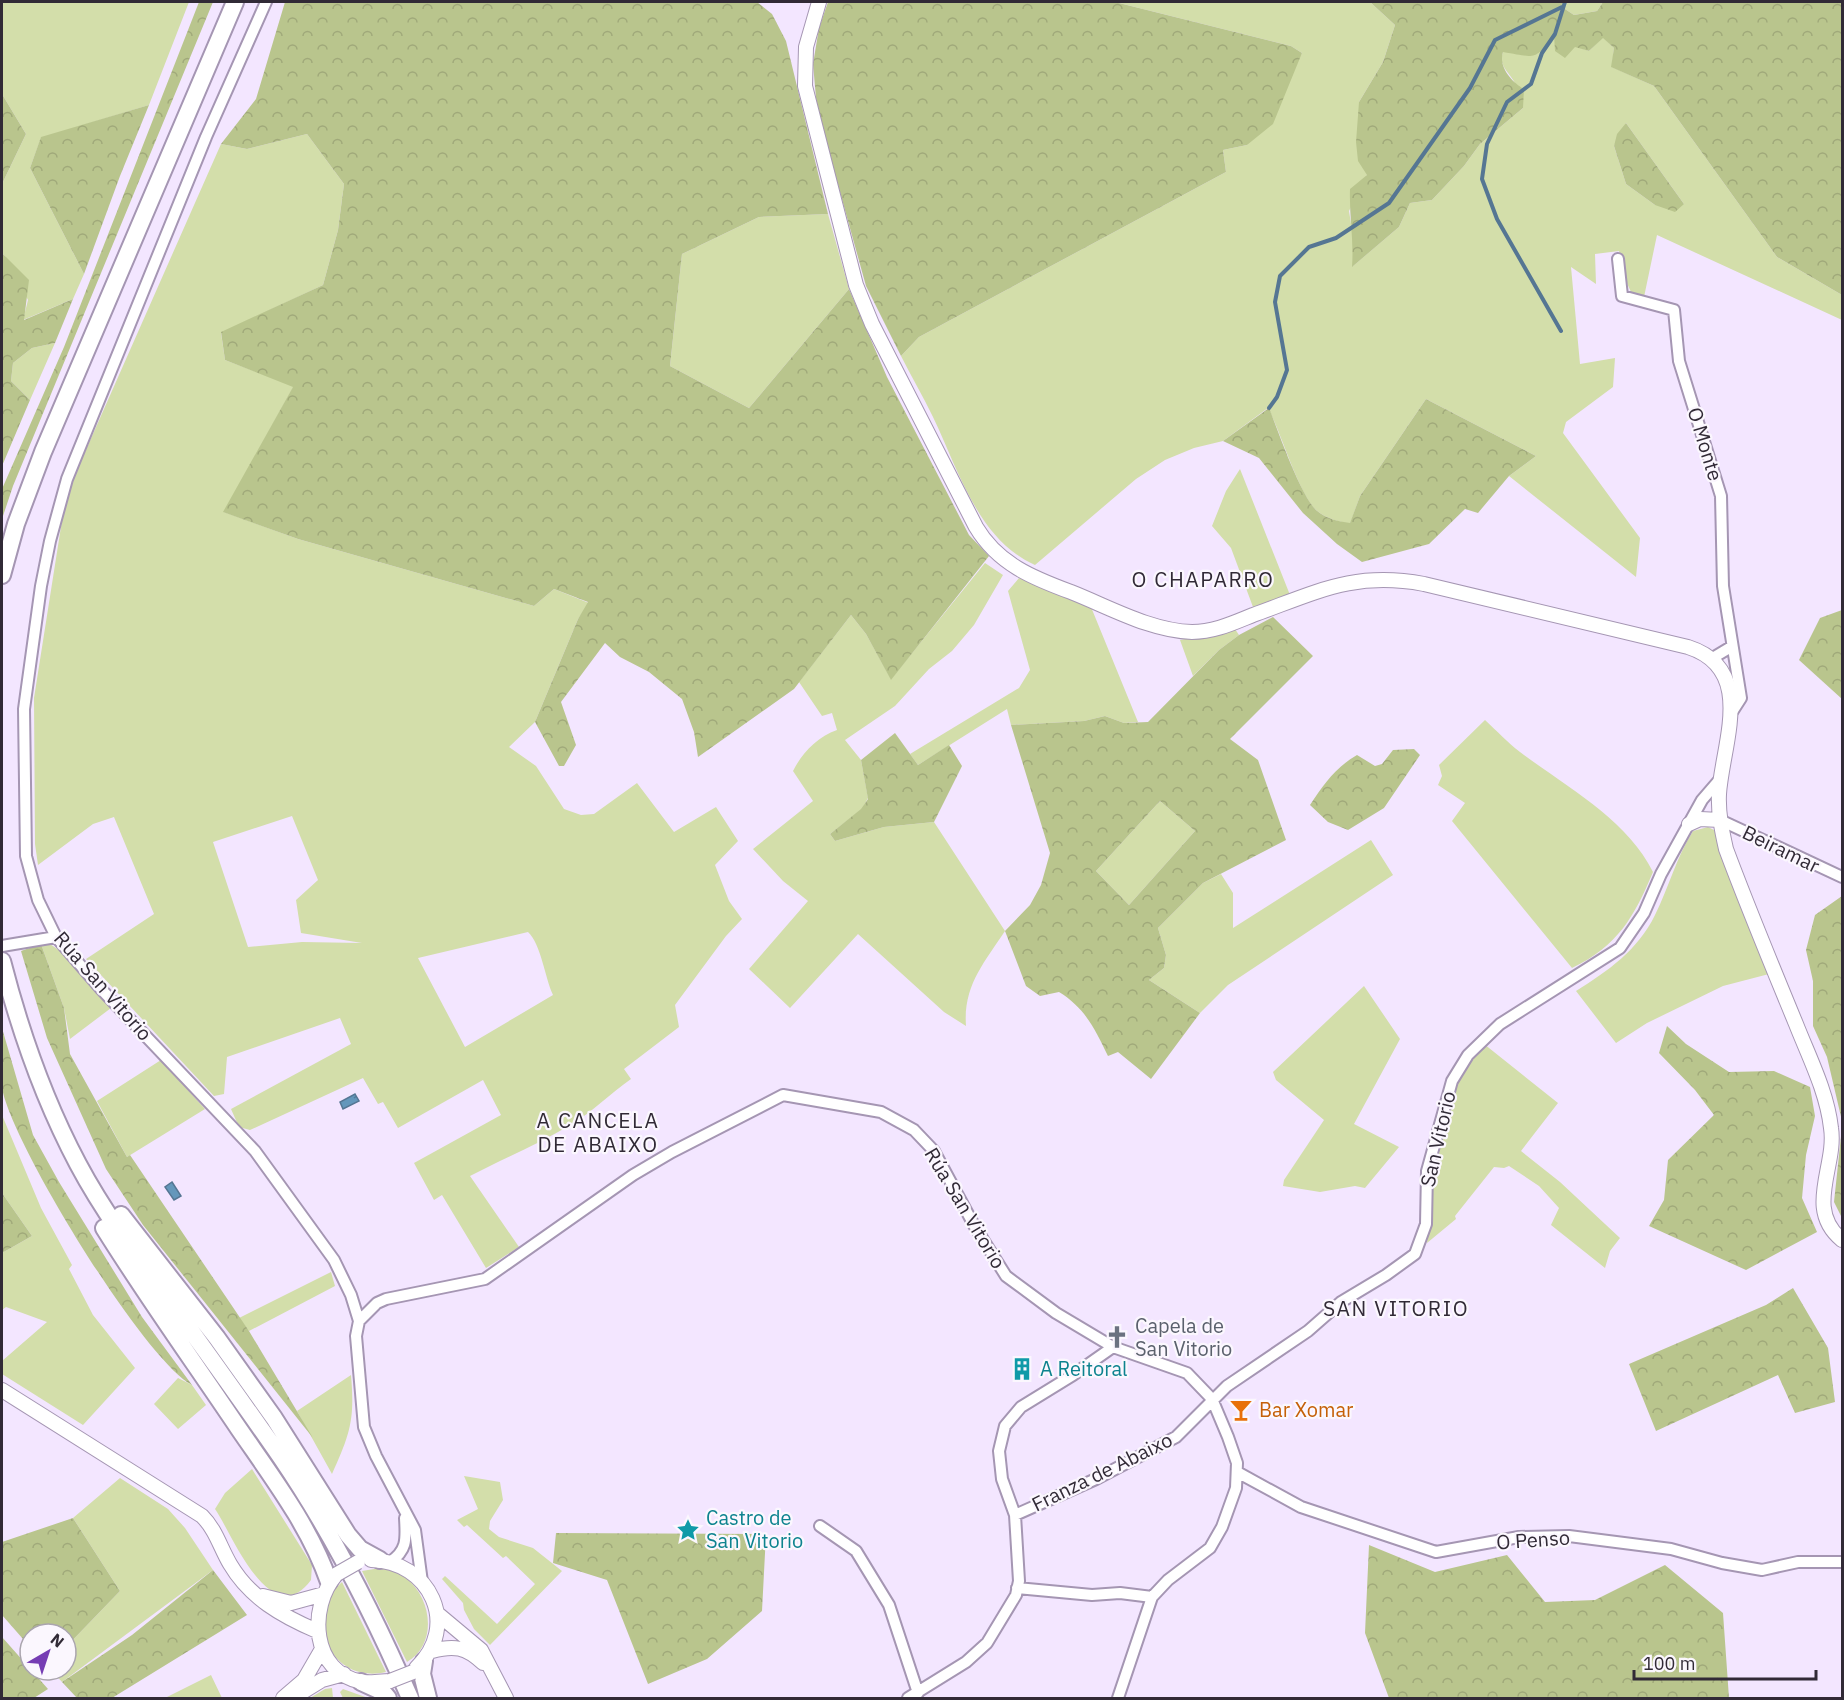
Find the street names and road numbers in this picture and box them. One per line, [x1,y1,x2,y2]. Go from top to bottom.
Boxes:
street label: O Monte [1682,404,1729,484]
street label: Beiramar [1738,818,1824,879]
street label: Rúa San Vitorio [48,925,158,1046]
street label: San Vitorio [1413,1088,1462,1189]
street label: Rúa San Vitorio [919,1142,1012,1273]
street label: Franza de Abaixo [1027,1426,1177,1517]
street label: O Penso [1495,1523,1571,1556]

